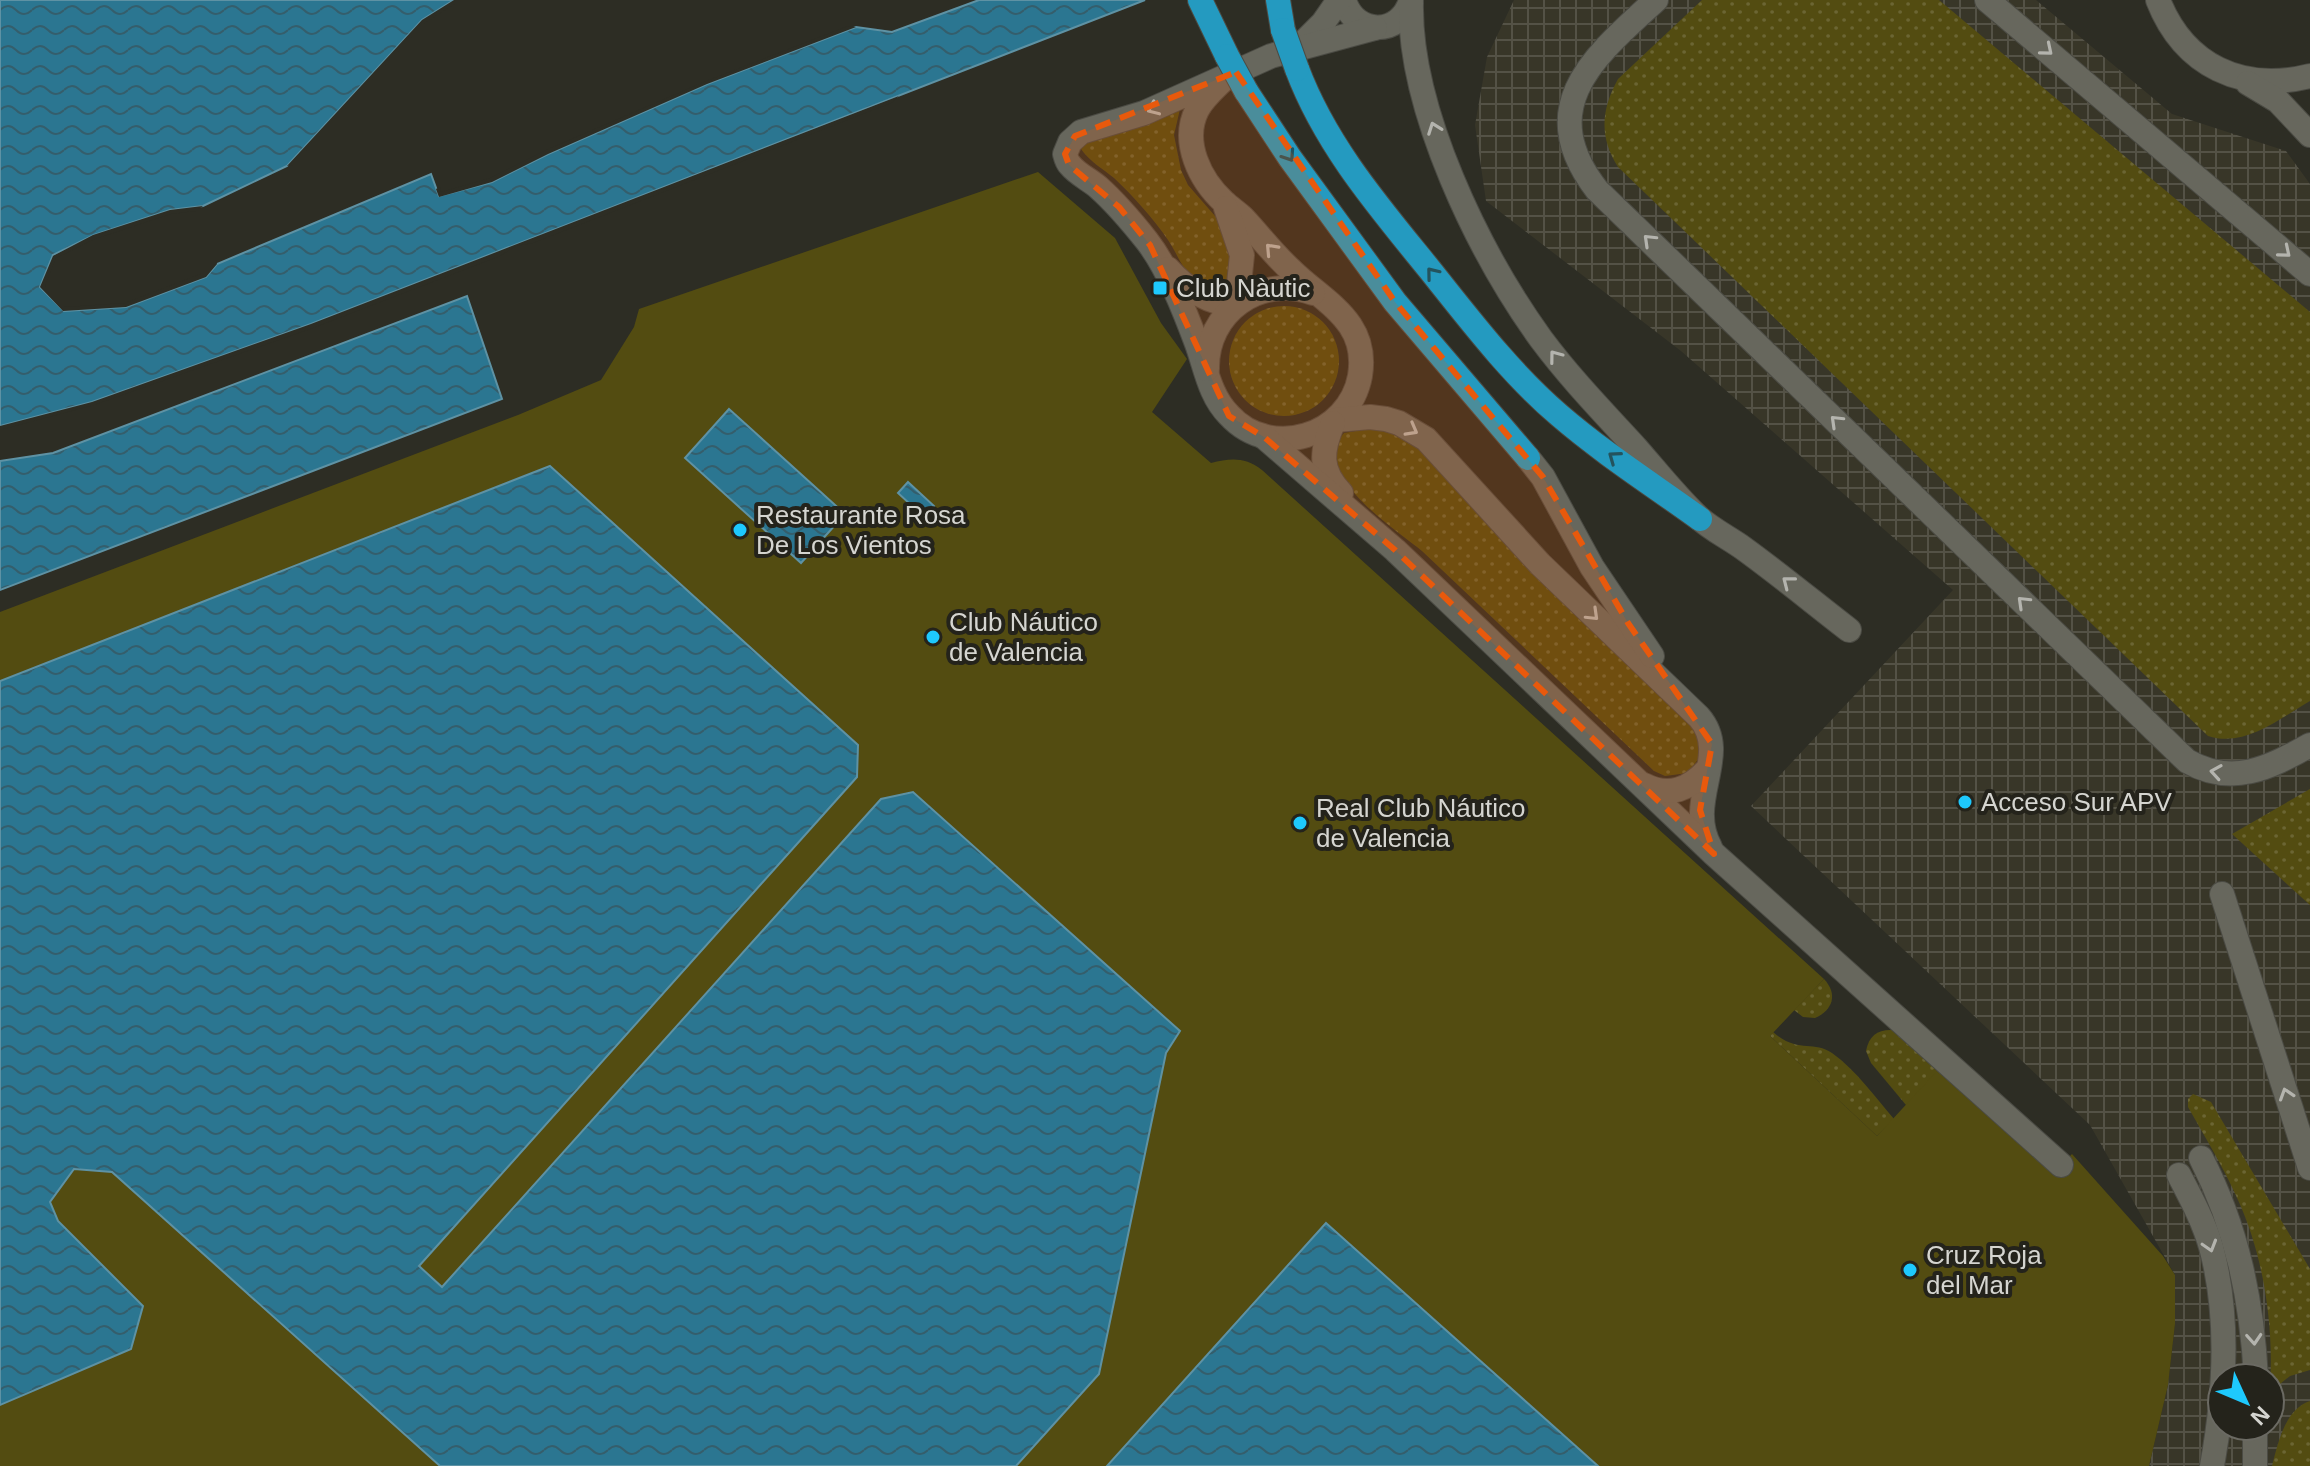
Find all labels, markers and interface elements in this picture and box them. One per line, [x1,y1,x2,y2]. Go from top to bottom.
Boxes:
one-way arrow [2037,40,2052,55]
one-way arrow [1147,99,1161,115]
one-way arrow [1427,121,1444,135]
one-way arrow [1279,148,1294,162]
one-way arrow [1644,235,1658,250]
one-way arrow [2275,242,2290,257]
one-way arrow [1266,243,1280,258]
one-way arrow [1427,268,1442,282]
place label: Club Nàutic [1176,273,1310,303]
marker: Club Nàutic [1151,279,1169,297]
one-way arrow [1550,350,1565,365]
one-way arrow [1831,416,1845,430]
one-way arrow [1403,420,1417,436]
one-way arrow [1608,453,1622,467]
place label: Restaurante Rosa De Los Vientos [756,500,966,560]
marker: Restaurante Rosa De Los Vientos [731,521,749,539]
one-way arrow [1782,578,1796,592]
one-way arrow [2018,596,2032,611]
one-way arrow [1584,606,1598,621]
place label: Club Náutico de Valencia [949,607,1098,667]
marker: Club Náutico de Valencia [924,628,942,646]
one-way arrow [2209,764,2223,781]
place label: Acceso Sur APV [1981,787,2172,817]
place label: Real Club Náutico de Valencia [1316,793,1526,853]
marker: Acceso Sur APV [1956,793,1974,811]
marker: Real Club Náutico de Valencia [1291,814,1309,832]
one-way arrow [2279,1088,2295,1101]
one-way arrow [2201,1239,2217,1252]
place label: Cruz Roja del Mar [1926,1240,2042,1300]
marker: Cruz Roja del Mar [1901,1261,1919,1279]
one-way arrow [2245,1333,2262,1346]
north arrow [2206,1362,2286,1442]
text: N [2246,1401,2275,1430]

